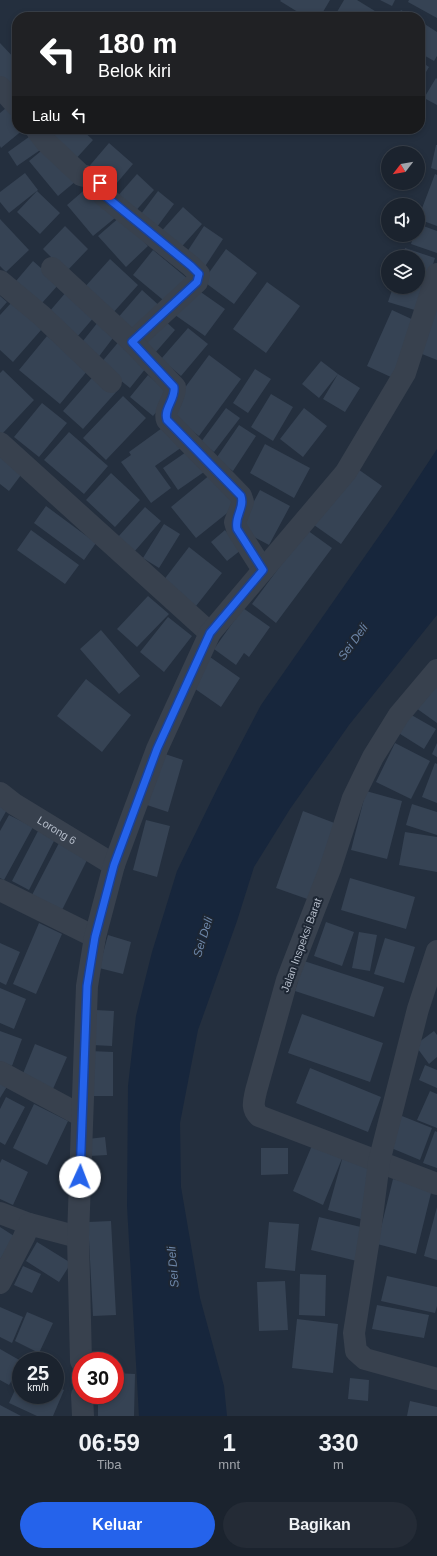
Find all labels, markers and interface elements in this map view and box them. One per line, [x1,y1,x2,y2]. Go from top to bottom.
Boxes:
icon: left [32,28,84,80]
text: 180 m [98,28,177,59]
text: Belok kiri [98,61,171,81]
icon: left [68,104,90,126]
text: Lalu [32,107,60,124]
north arrow [381,146,425,190]
map controls [381,146,425,294]
pin [83,166,117,200]
icon: arrive [89,172,111,194]
button: sound [381,198,425,242]
button: layers [381,250,425,294]
water label: Sei Deli [335,621,371,663]
street label: Lorong 6 [35,814,79,847]
street label: Jalan Inspeksi Barat [278,896,324,994]
water label: Sei Deli [190,915,216,959]
position arrow [59,1156,101,1198]
water label: Sei Deli [164,1245,182,1288]
speed limit sign: 30 [72,1352,124,1404]
text: 25 [27,1362,49,1384]
text: km/h [27,1382,49,1393]
text: 06:59 [78,1429,140,1456]
text: 1 [222,1429,236,1456]
text: 330 [318,1429,359,1456]
text: Tiba [97,1457,122,1472]
text: mnt [218,1457,240,1472]
text: m [333,1457,344,1472]
button: Keluar [20,1502,215,1548]
button: Bagikan [223,1502,417,1548]

